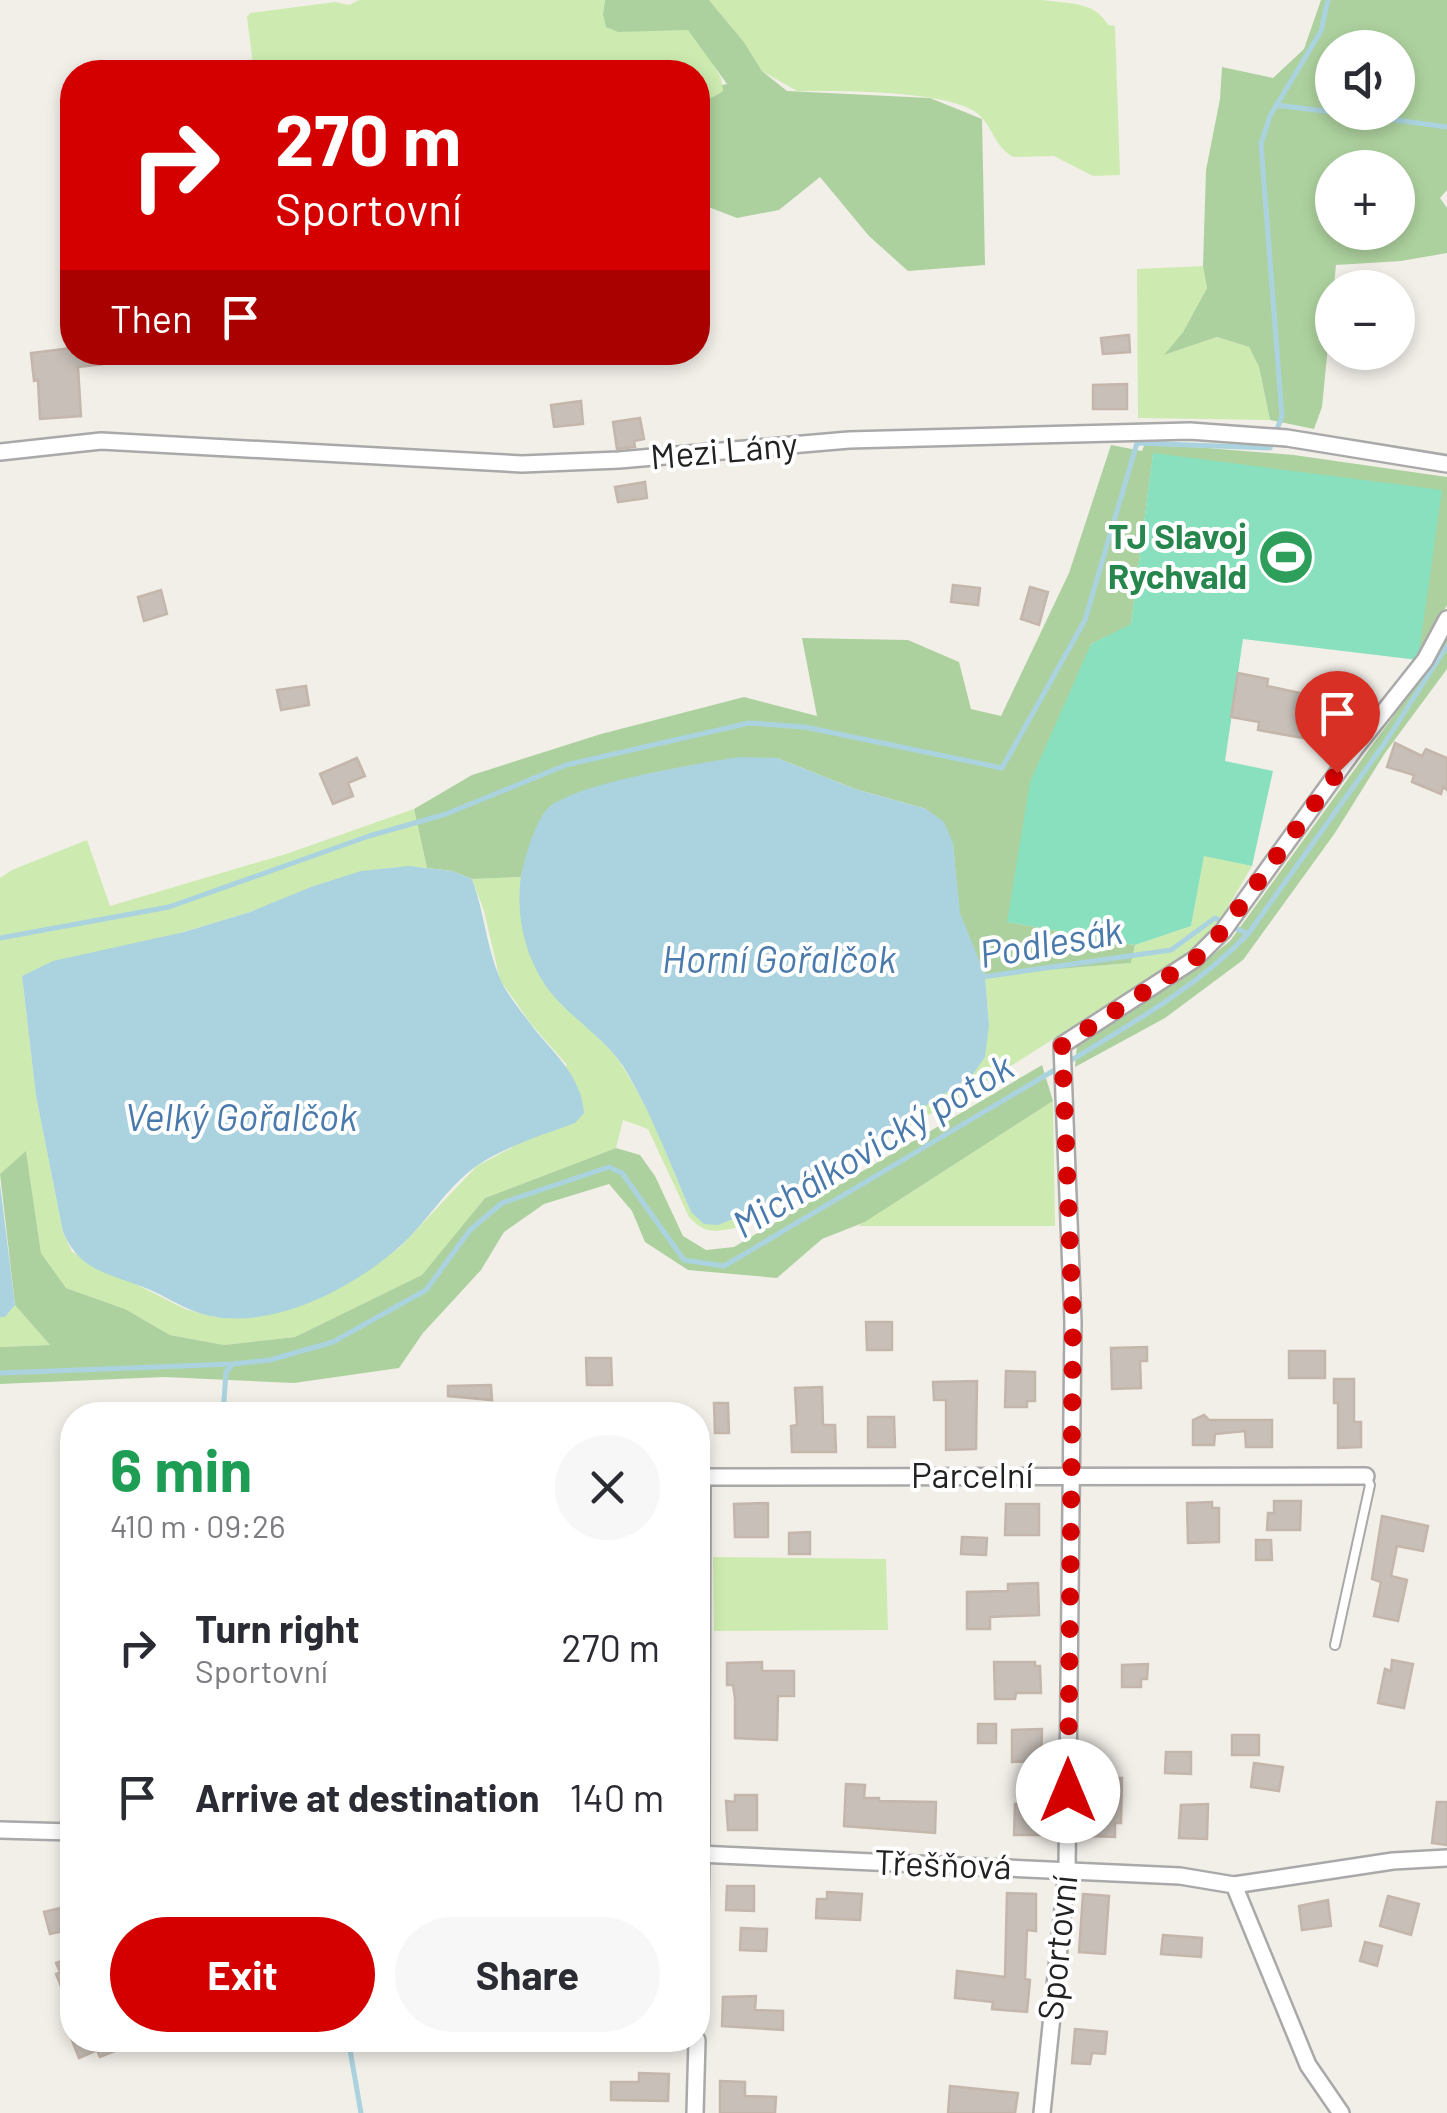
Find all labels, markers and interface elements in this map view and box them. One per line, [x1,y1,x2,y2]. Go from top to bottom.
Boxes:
map controls [1315,30,1415,370]
button: sound [1315,30,1415,130]
text: 270 m [275,96,461,180]
icon: right [110,100,240,230]
button: + [1315,150,1415,250]
text: Sportovní [275,181,462,235]
button: − [1315,270,1415,370]
icon: arrive [213,290,268,345]
text: Then [110,295,193,341]
street label: Mezi Lány [648,422,799,476]
place label: TJ Slavoj Rychvald [1108,514,1247,596]
sports icon: TJ Slavoj Rychvald [1256,527,1316,587]
pin [1295,671,1380,774]
icon: arrive [1310,686,1365,741]
water label: Podlesák [976,906,1126,976]
water label: Horní Gořalčok [662,935,897,981]
water label: Michálkovický potok [723,1042,1021,1246]
water label: Velký Gořalčok [125,1093,358,1139]
text: 6 min [110,1432,252,1504]
button: close [555,1435,660,1540]
street label: Parcelní [911,1453,1033,1495]
text: 410 m · 09:26 [110,1506,286,1544]
text: Turn right [195,1605,360,1651]
icon: right [110,1620,165,1675]
text: 270 m [561,1624,660,1670]
text: Sportovní [195,1651,328,1689]
position arrow [1016,1739,1120,1843]
icon: arrive [110,1770,165,1825]
text: Arrive at destination [195,1774,540,1820]
text: 140 m [570,1774,664,1820]
street label: Třešňová [874,1840,1012,1886]
street label: Sportovní [1028,1873,1084,2022]
button: Exit [110,1917,375,2032]
button: Share [395,1917,660,2032]

